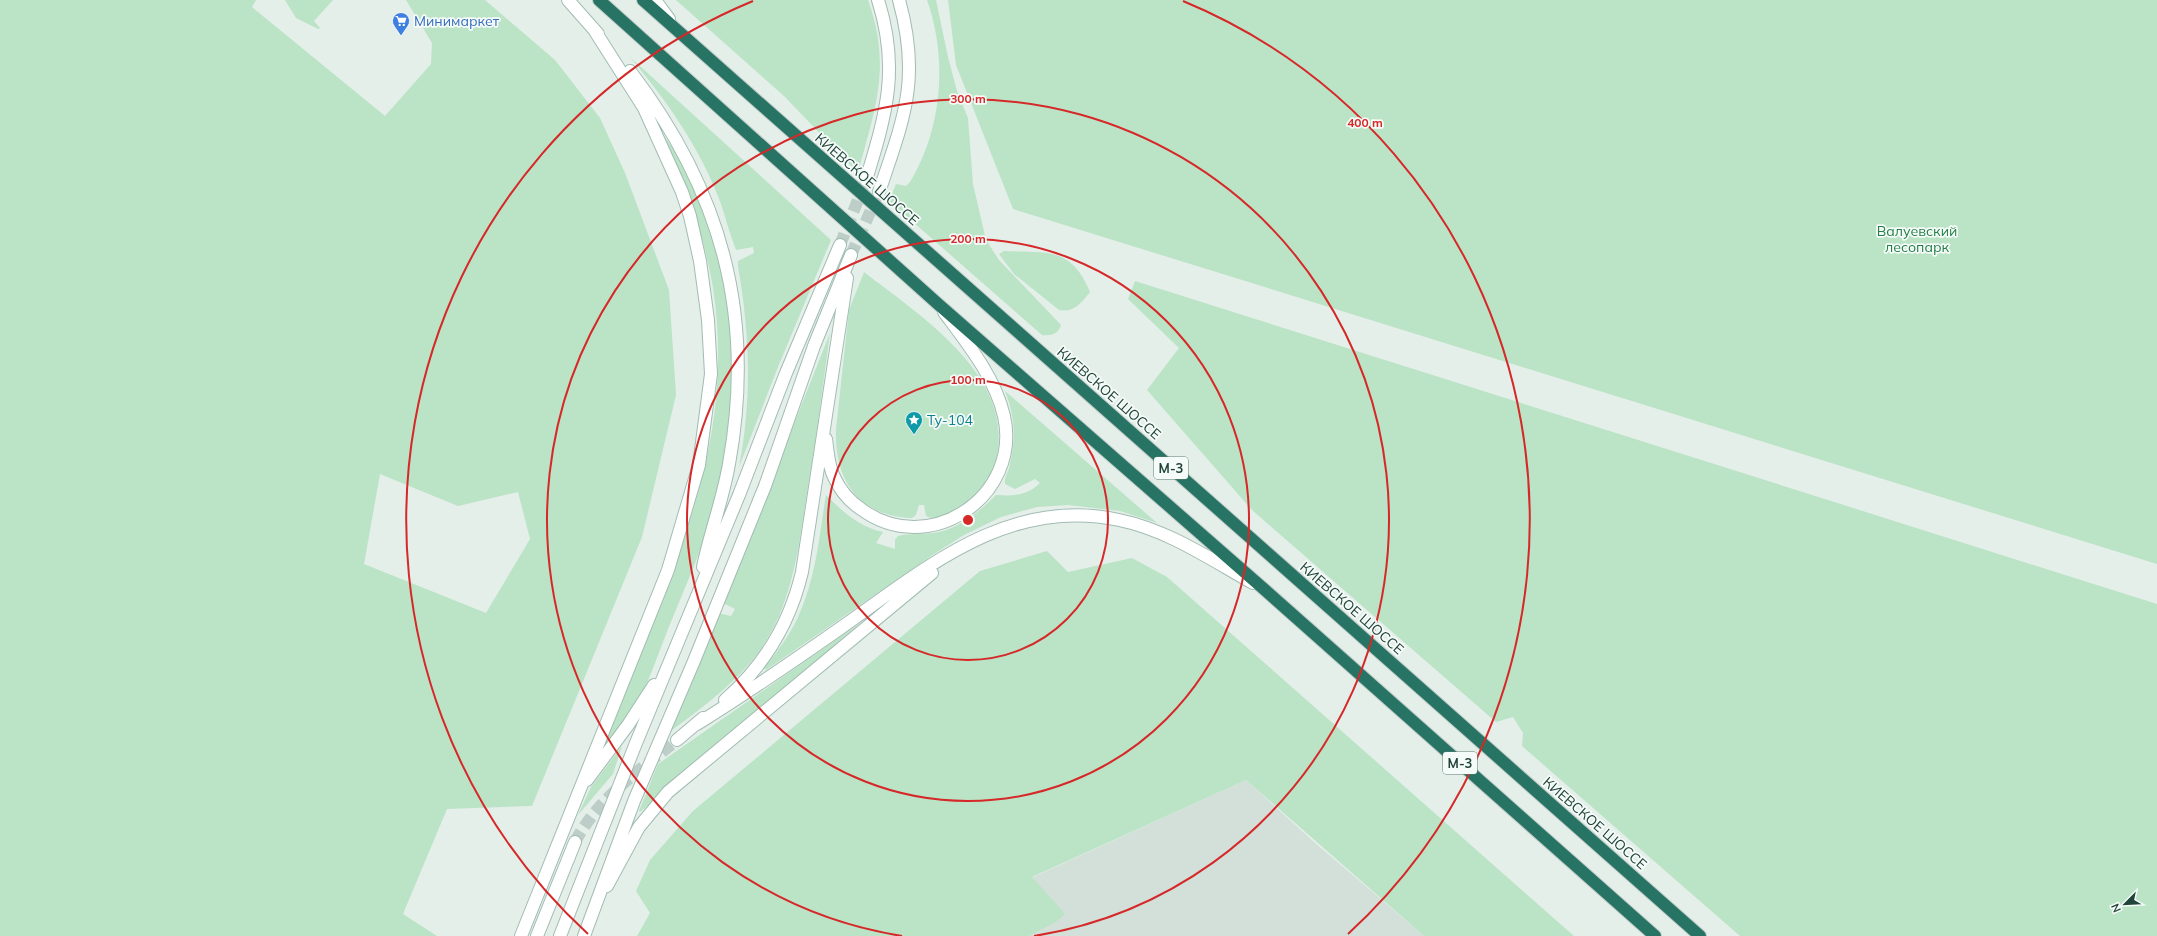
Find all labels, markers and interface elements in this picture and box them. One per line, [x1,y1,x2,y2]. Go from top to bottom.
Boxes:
supermarket icon: Минимаркет [391,11,411,36]
place label: Минимаркет [414,12,500,30]
text: 300 m [950,91,986,106]
text: 400 m [1347,115,1383,130]
street label: КИЕВСКОЕ ШОССЕ [811,129,923,229]
park label: Валуевский лесопарк [1877,222,1957,256]
text: 200 m [950,231,986,246]
street label: КИЕВСКОЕ ШОССЕ [1053,343,1165,443]
text: 100 m [950,372,986,387]
place icon: Ту-104 [904,410,924,435]
place label: Ту-104 [927,411,974,429]
road number: М-3 [1154,457,1188,479]
centre of rings [961,513,975,527]
street label: КИЕВСКОЕ ШОССЕ [1296,558,1408,658]
road number: М-3 [1443,752,1477,774]
street label: КИЕВСКОЕ ШОССЕ [1539,773,1651,873]
north arrow [2105,884,2145,924]
text: N [2108,901,2124,915]

